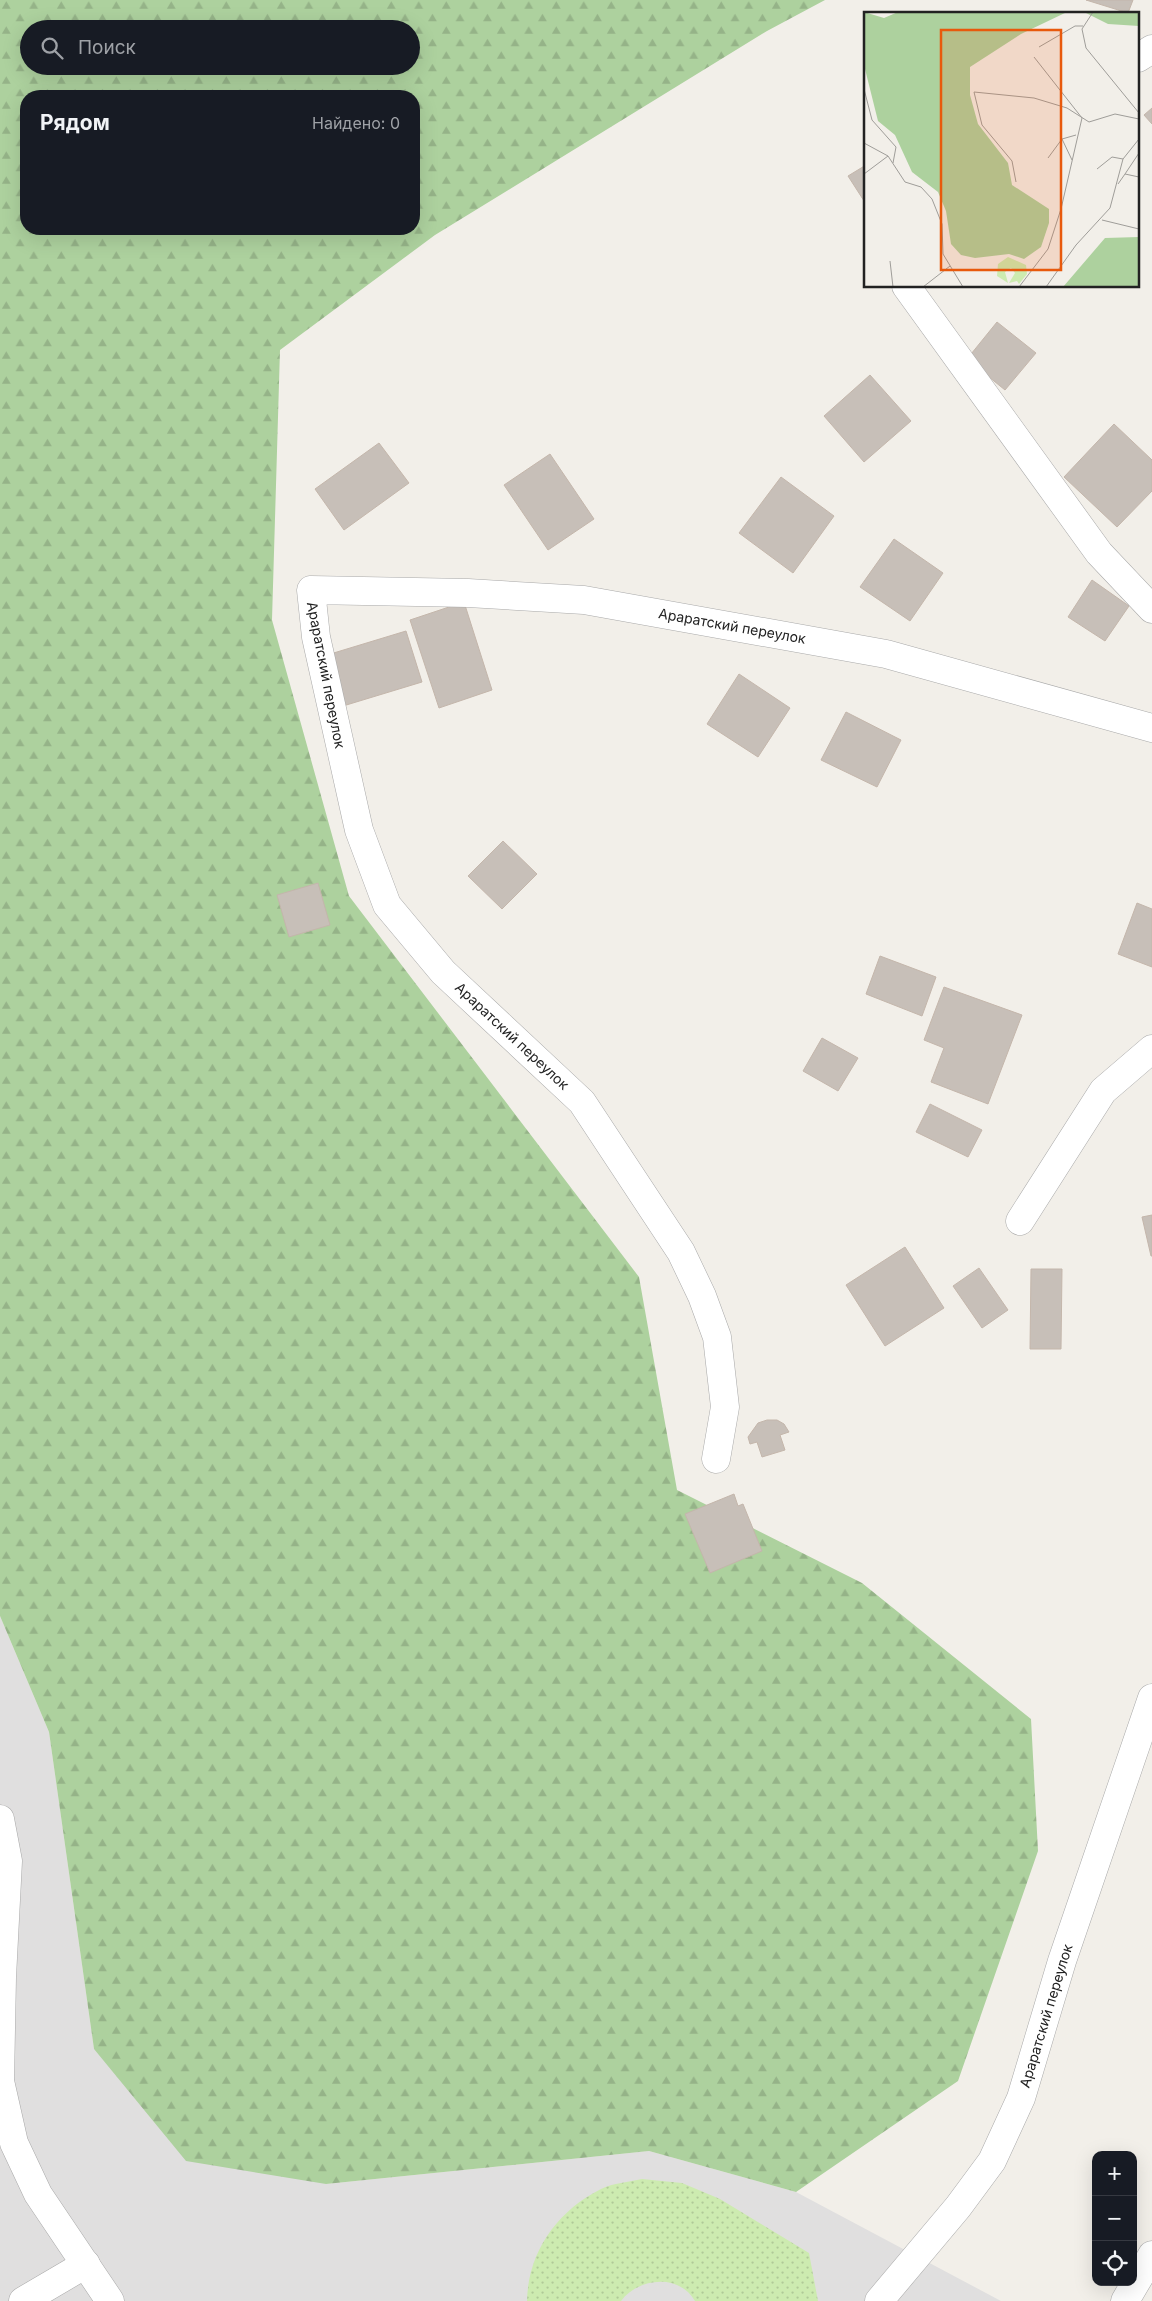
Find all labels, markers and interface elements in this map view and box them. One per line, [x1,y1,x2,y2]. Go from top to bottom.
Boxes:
inset map [864,12,1140,288]
search box [20,20,420,75]
icon: search [38,34,66,62]
text: Поиск [78,36,136,59]
text: Рядом [40,110,110,135]
text: Найдено: 0 [312,113,400,133]
street label: Араратский переулок [304,600,349,750]
street label: Араратский переулок [657,604,807,647]
street label: Араратский переулок [452,979,573,1093]
street label: Араратский переулок [1016,1942,1076,2090]
map controls [1092,2151,1137,2286]
button: + [1092,2151,1137,2196]
button: − [1092,2196,1137,2241]
button: locate [1092,2241,1137,2286]

